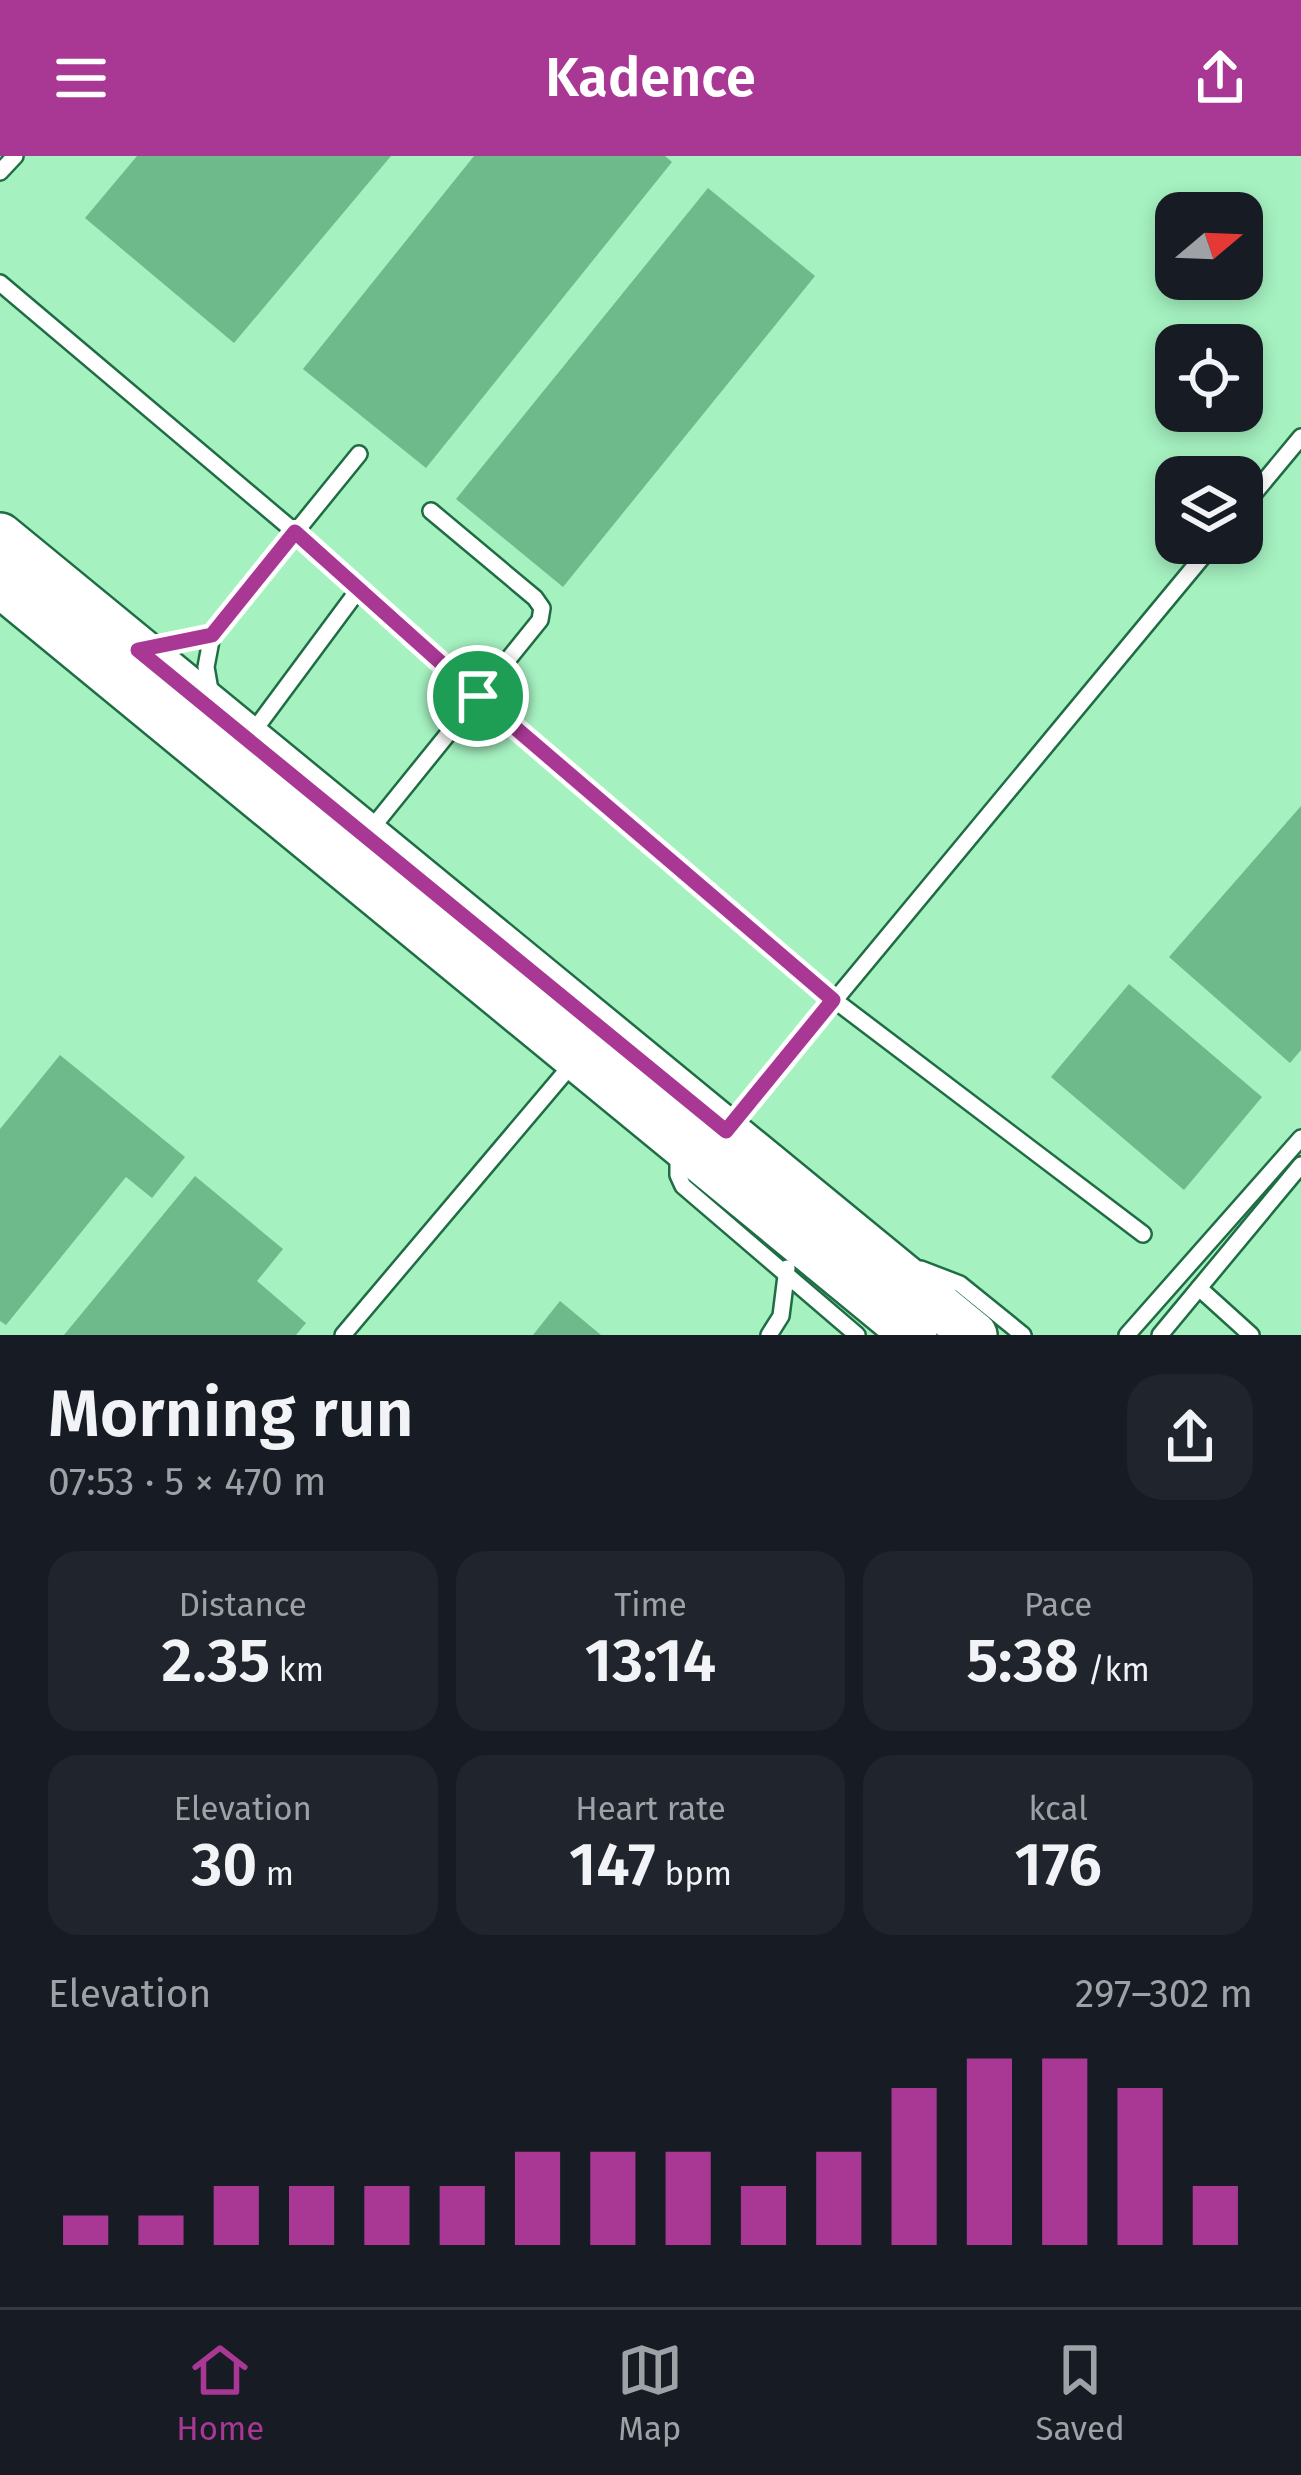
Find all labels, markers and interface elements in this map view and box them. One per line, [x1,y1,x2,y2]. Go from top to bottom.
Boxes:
icon: menu [48,45,114,111]
icon: share [1187,45,1253,111]
text: Kadence [545,46,756,110]
north arrow [1155,192,1263,300]
map controls [1155,192,1263,564]
button: locate [1155,324,1263,432]
button: layers [1155,456,1263,564]
pin [427,645,529,747]
icon: arrive [445,663,511,729]
text: Morning run [48,1374,414,1453]
button: share [1127,1374,1253,1500]
text: 07:53 · 5 × 470 m [48,1459,326,1505]
text: Distance [179,1585,307,1625]
text: Time [614,1585,687,1625]
text: Pace [1024,1585,1092,1625]
text: 2.35 [162,1625,270,1697]
text: 13:14 [585,1625,716,1697]
text: 5:38 [967,1625,1079,1697]
text: km [270,1650,324,1690]
text: /km [1079,1650,1150,1690]
text: Elevation [174,1789,312,1829]
text: Heart rate [575,1789,726,1829]
text: kcal [1028,1789,1088,1829]
text: 30 [191,1829,257,1901]
text: 147 [569,1829,656,1901]
text: 176 [1015,1829,1102,1901]
text: m [257,1854,294,1894]
text: bpm [656,1854,732,1894]
text: Elevation [48,1971,211,2017]
text: 297–302 m [1075,1971,1253,2017]
tab: Home [176,2337,264,2449]
tab: Map [617,2337,683,2449]
tab: Saved [1035,2337,1125,2449]

